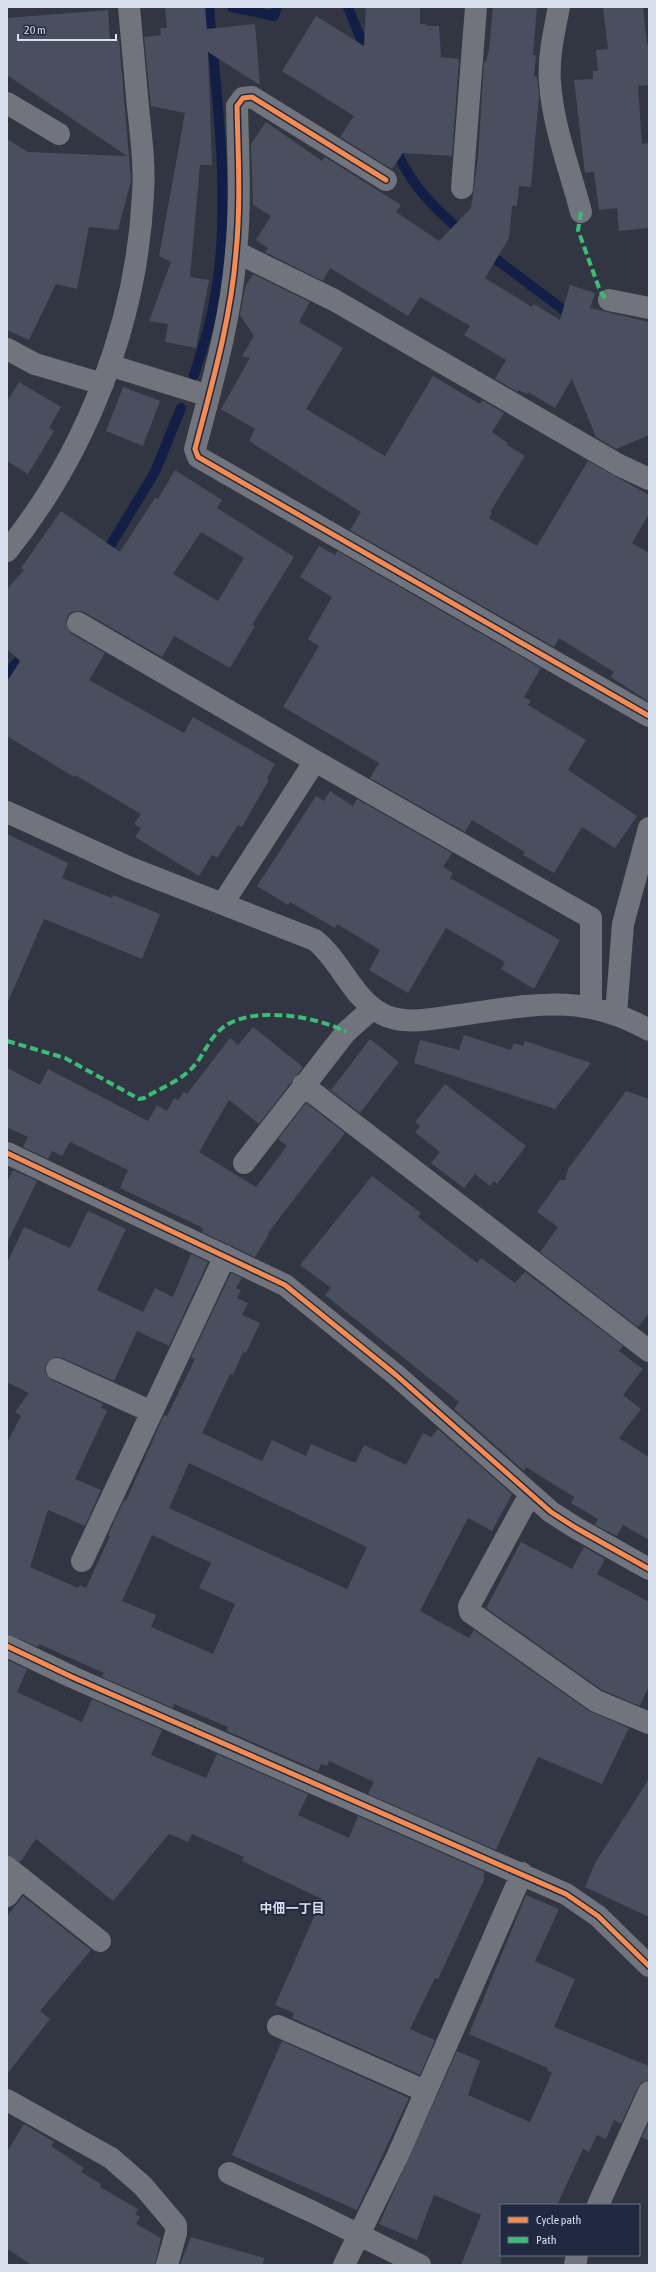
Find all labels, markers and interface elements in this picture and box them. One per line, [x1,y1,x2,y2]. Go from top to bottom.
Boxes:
scale bar [18,16,116,42]
text: 20 m [24,23,46,37]
district label: 中佃一丁目 [259,1901,325,1916]
legend [500,2204,640,2256]
text: Cycle path [536,2213,581,2227]
text: Path [536,2233,557,2247]

